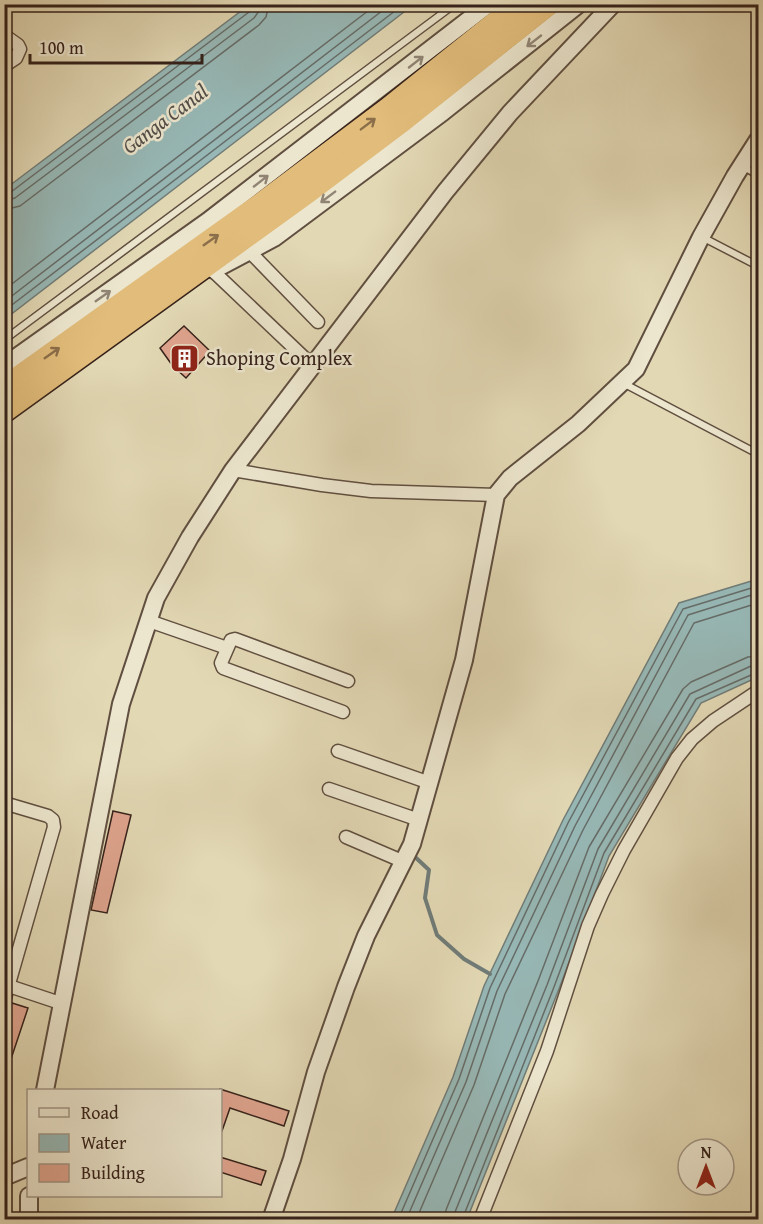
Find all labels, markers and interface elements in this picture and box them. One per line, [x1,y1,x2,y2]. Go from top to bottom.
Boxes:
scale bar [30,27,202,65]
text: 100 m [39,34,84,61]
one-way arrow [526,34,542,47]
one-way arrow [407,56,423,68]
water label: Ganga Canal [115,76,214,161]
one-way arrow [359,118,375,130]
one-way arrow [253,175,269,188]
one-way arrow [321,191,337,203]
one-way arrow [202,234,218,246]
one-way arrow [95,290,111,302]
building icon: Shoping Complex [169,342,201,374]
place label: Shoping Complex [206,343,353,372]
one-way arrow [43,347,59,359]
legend [27,1089,222,1197]
text: Road [81,1099,119,1126]
text: Water [81,1129,127,1156]
north arrow [676,1137,736,1197]
text: N [701,1140,712,1164]
text: Building [81,1159,145,1186]

